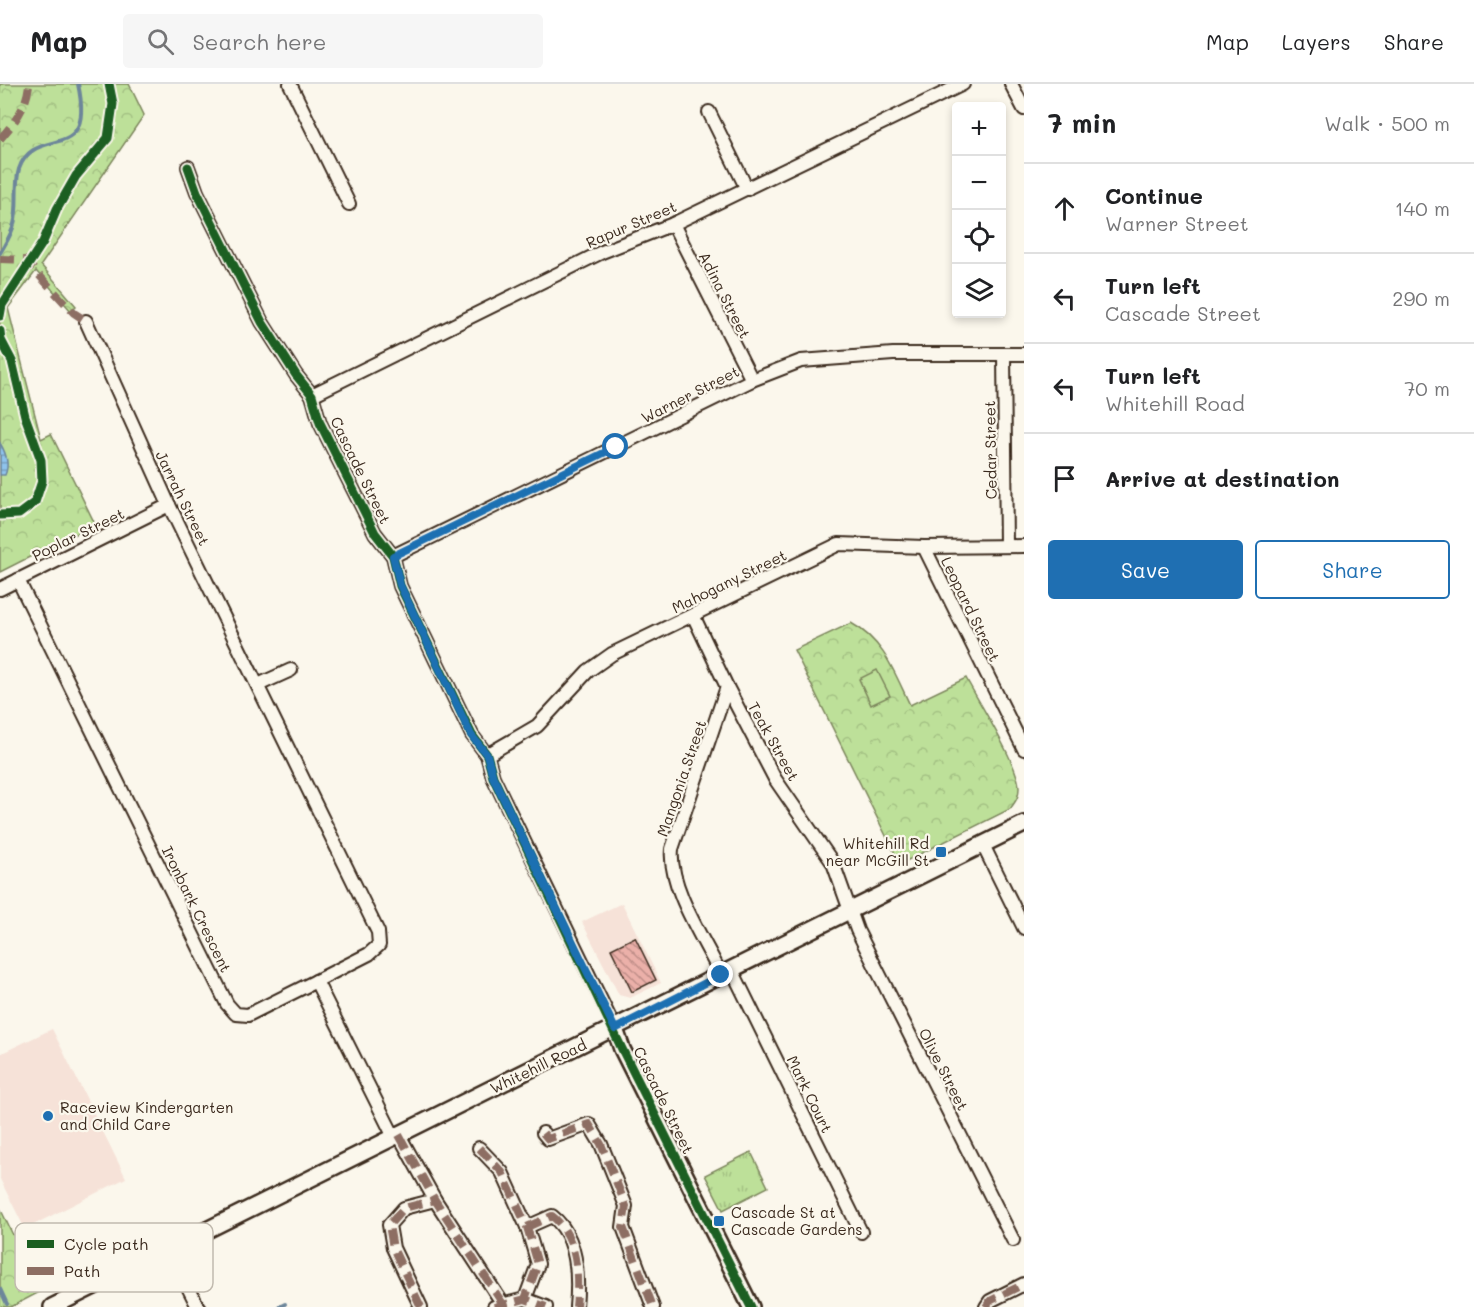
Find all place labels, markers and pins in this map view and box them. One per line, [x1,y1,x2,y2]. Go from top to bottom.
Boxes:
place label: Whitehill Rd near McGill St [826,833,929,870]
marker: Whitehill Rd near McGill St [934,845,948,859]
place label: Raceview Kindergarten and Child Care [60,1097,233,1134]
marker: Raceview Kindergarten and Child Care [41,1109,55,1123]
place label: Cascade St at Cascade Gardens [731,1202,863,1239]
marker: Cascade St at Cascade Gardens [712,1214,726,1228]

